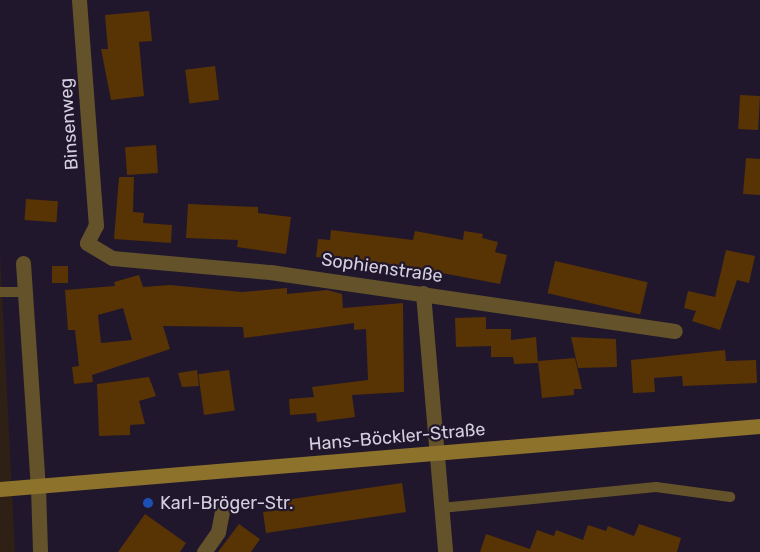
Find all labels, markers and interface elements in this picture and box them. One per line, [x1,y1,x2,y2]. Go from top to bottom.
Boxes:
street label: Binsenweg [55,77,83,171]
street label: Sophienstraße [320,249,444,287]
street label: Hans-Böckler-Straße [308,419,486,455]
place label: Karl-Bröger-Str. [160,492,293,514]
marker: Karl-Bröger-Str. [141,496,155,510]

